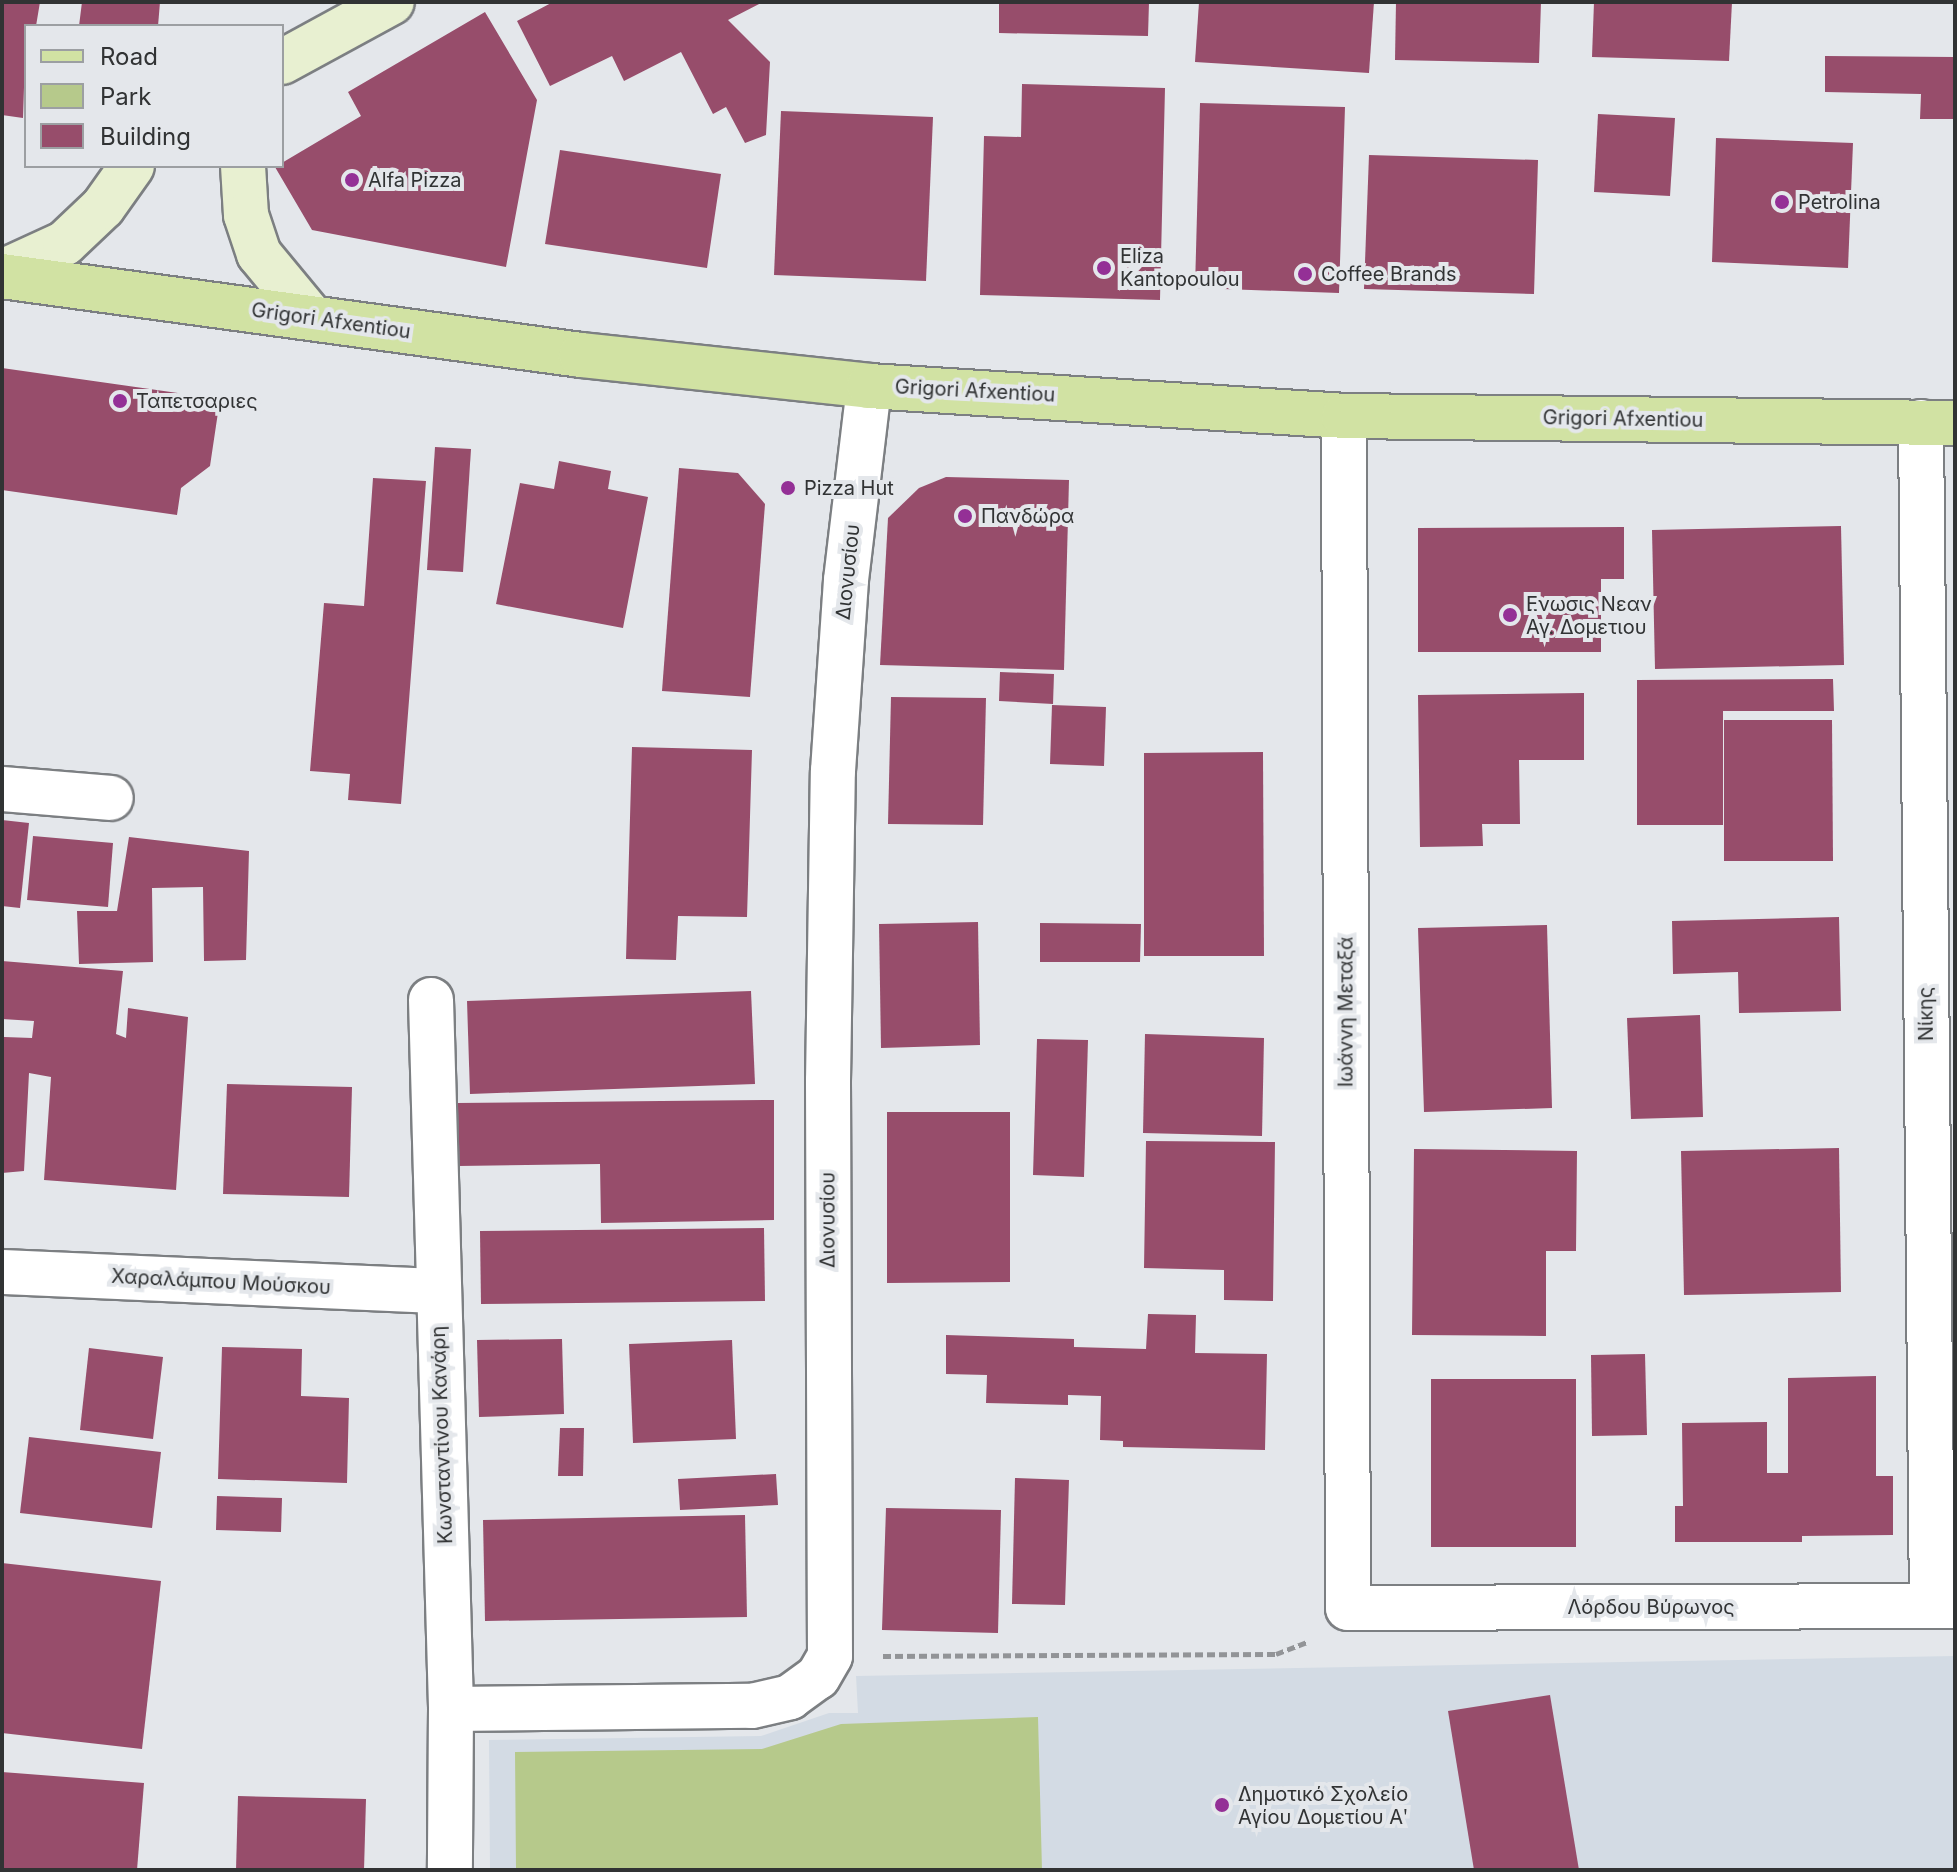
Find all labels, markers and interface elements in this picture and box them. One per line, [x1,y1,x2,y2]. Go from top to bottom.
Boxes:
legend [24,24,284,168]
text: Road [100,42,158,71]
text: Park [100,82,151,111]
text: Building [100,122,191,151]
place label: Alfa Pizza [368,168,462,192]
marker: Alfa Pizza [343,171,361,189]
place label: Petrolina [1798,190,1881,214]
marker: Petrolina [1773,193,1791,211]
place label: Eliza Kantopoulou [1120,244,1240,291]
marker: Eliza Kantopoulou [1095,259,1113,277]
place label: Coffee Brands [1321,262,1456,286]
marker: Coffee Brands [1296,265,1314,283]
street label: Grigori Afxentiou [250,298,412,344]
street label: Grigori Afxentiou [894,375,1056,407]
place label: Ταπετσαριες [136,389,258,413]
marker: Ταπετσαριες [111,392,129,410]
street label: Grigori Afxentiou [1543,406,1703,432]
place label: Pizza Hut [804,476,894,500]
marker: Pizza Hut [779,479,797,497]
place label: Πανδώρα [981,504,1074,528]
marker: Πανδώρα [956,507,974,525]
street label: Διονυσίου [831,523,865,621]
place label: Ενωσις Νεαν Αγ. Δομετιου [1526,592,1652,639]
marker: Ενωσις Νεαν Αγ. Δομετιου [1501,606,1519,624]
street label: Ιωάννη Μεταξά [1334,937,1358,1087]
street label: Νίκης [1914,987,1938,1041]
street label: Διονυσίου [816,1172,840,1268]
street label: Χαραλάμπου Μούσκου [111,1264,331,1300]
street label: Κωνσταντίνου Κανάρη [426,1326,458,1544]
street label: Λόρδου Βύρωνος [1567,1595,1735,1619]
place label: Δημοτικό Σχολείο Αγίου Δομετίου Αʹ [1238,1782,1408,1829]
marker: Δημοτικό Σχολείο Αγίου Δομετίου Αʹ [1213,1796,1231,1814]

